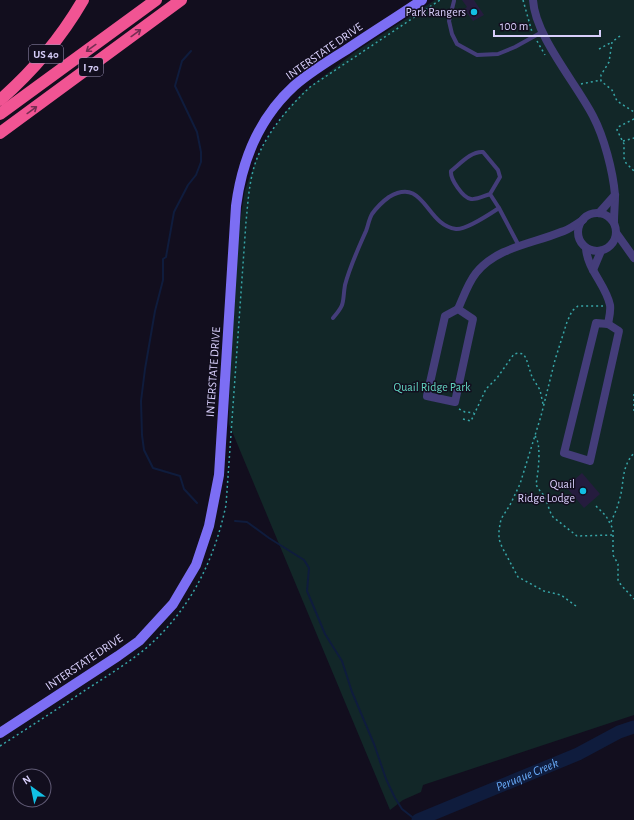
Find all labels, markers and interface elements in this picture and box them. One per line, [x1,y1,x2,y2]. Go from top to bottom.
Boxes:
place label: Park Rangers [406,6,466,18]
marker: Park Rangers [469,7,479,17]
scale bar [494,12,600,38]
street label: INTERSTATE DRIVE [284,20,365,82]
text: 100 m [500,20,528,32]
one-way arrow [131,29,142,37]
one-way arrow [85,44,96,52]
road number: US 40 [29,45,63,63]
road number: I 70 [79,58,103,76]
one-way arrow [26,106,37,114]
street label: INTERSTATE DRIVE [204,326,222,417]
park label: Quail Ridge Park [393,381,471,394]
place label: Quail Ridge Lodge [518,478,575,504]
marker: Quail Ridge Lodge [578,486,588,496]
street label: INTERSTATE DRIVE [43,632,125,692]
water label: Peruque Creek [494,756,560,794]
north arrow [12,768,52,808]
text: N [21,773,33,787]

